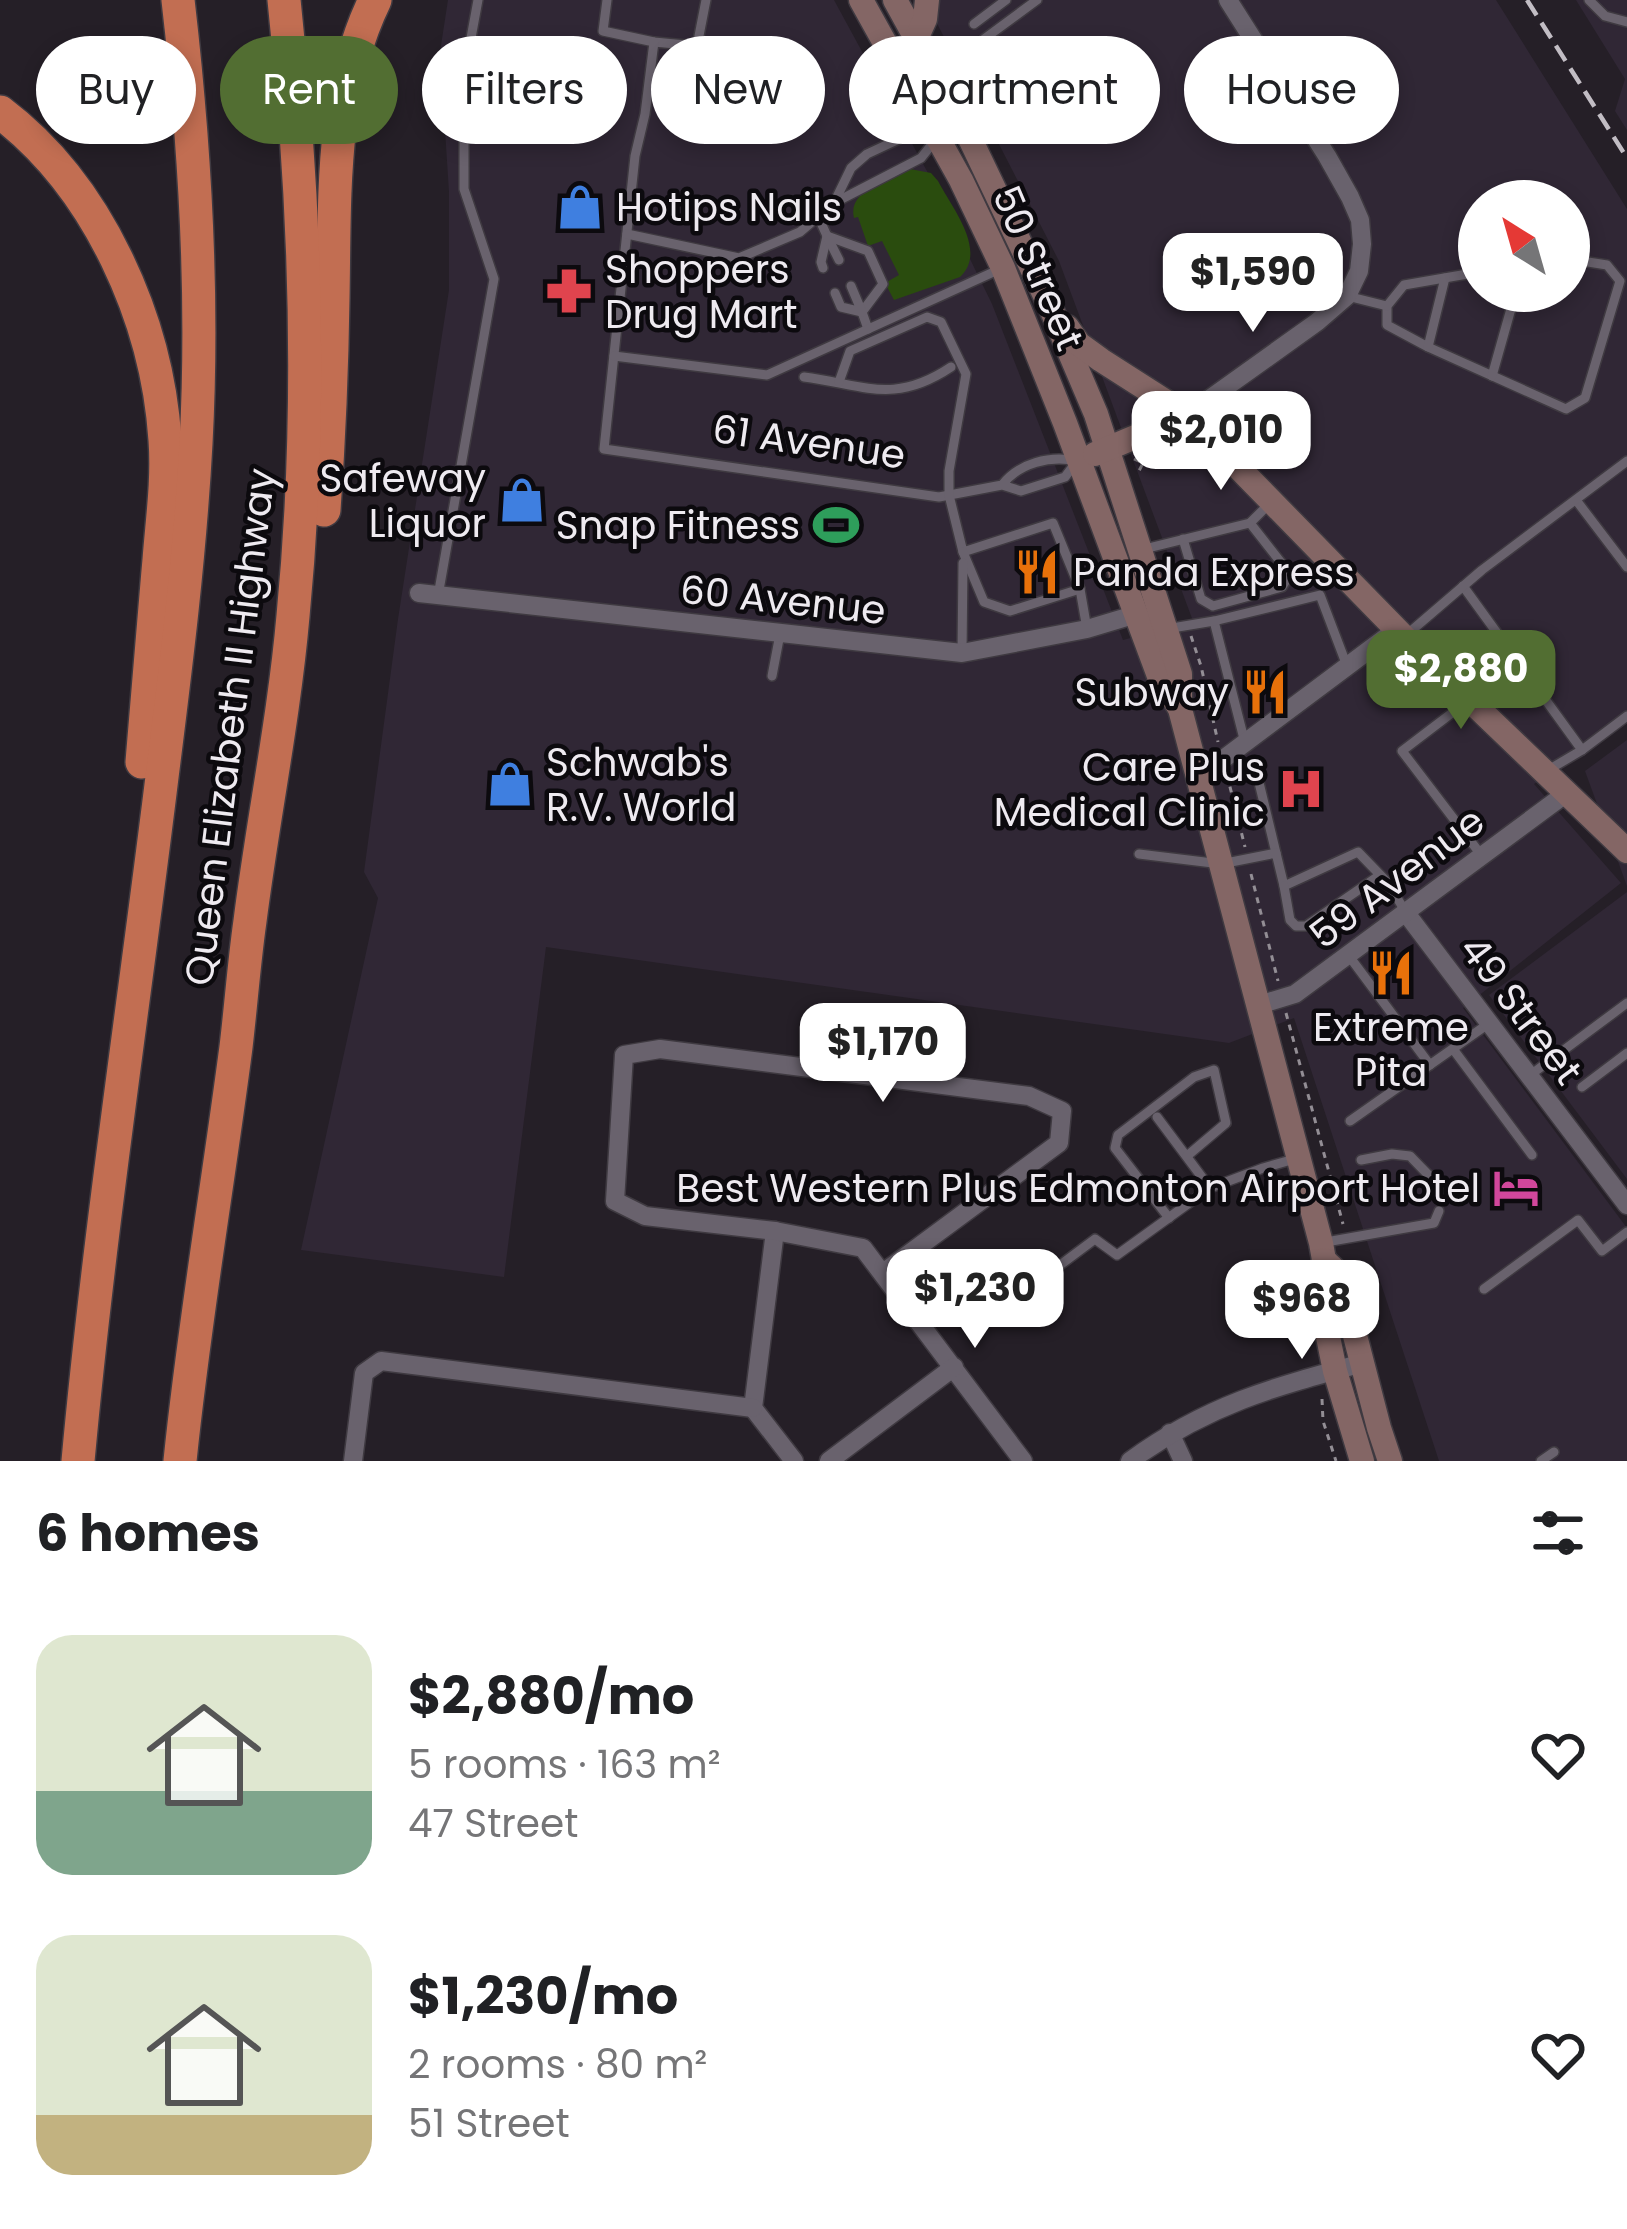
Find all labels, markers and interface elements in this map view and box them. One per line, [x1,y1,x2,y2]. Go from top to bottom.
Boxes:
chip: Buy [36,36,196,144]
chip: Rent [220,36,398,144]
chip: Filters [422,36,627,144]
chip: New [651,36,825,144]
chip: Apartment [849,36,1160,144]
chip: House [1184,36,1399,144]
street label: 50 Street [979,177,1097,359]
place label: Hotips Nails [616,180,842,235]
north arrow [1458,180,1590,312]
map controls [1458,180,1590,312]
shop icon: Hotips Nails [555,182,605,232]
pin: $1,590 [1155,233,1351,335]
place label: Shoppers Drug Mart [605,242,798,342]
text: $1,590 [1190,244,1316,299]
pharmacy icon: Shoppers Drug Mart [544,266,594,316]
pin: $2,010 [1123,391,1319,493]
street label: 61 Avenue [709,401,909,483]
text: $2,010 [1159,402,1283,457]
place label: Safeway Liquor [319,451,486,551]
street label: Queen Elizabeth II Highway [171,465,289,989]
shop icon: Safeway Liquor [497,475,547,525]
place label: Snap Fitness [556,498,800,553]
sports icon: Snap Fitness [811,500,861,550]
place label: Panda Express [1073,545,1355,600]
restaurant icon: Panda Express [1012,547,1062,597]
street label: 60 Avenue [678,562,888,638]
pin: $2,880 [1363,630,1559,732]
text: $2,880 [1393,641,1529,696]
place label: Subway [1074,665,1229,720]
restaurant icon: Subway [1240,667,1290,717]
place label: Schwab's R.V. World [546,735,736,835]
place label: Care Plus Medical Clinic [994,740,1265,840]
shop icon: Schwab's R.V. World [485,759,535,809]
hospital icon: Care Plus Medical Clinic [1276,764,1326,814]
street label: 59 Avenue [1298,794,1496,962]
street label: 49 Street [1447,924,1595,1096]
restaurant icon: Extreme Pita [1366,948,1416,998]
place label: Extreme Pita [1313,1000,1469,1100]
pin: $1,170 [785,1003,981,1105]
text: $1,170 [827,1014,939,1069]
place label: Best Western Plus Edmonton Airport Hotel [676,1161,1480,1216]
hotel icon: Best Western Plus Edmonton Airport Hotel [1491,1163,1541,1213]
pin: $1,230 [877,1249,1073,1351]
text: $1,230 [914,1260,1036,1315]
pin: $968 [1231,1260,1373,1362]
text: $968 [1252,1271,1352,1326]
text: 6 homes [36,1497,260,1569]
icon: filters [1525,1500,1591,1566]
text: $2,880/mo [408,1660,694,1732]
icon: home [132,1683,276,1827]
icon: heart [1525,1722,1591,1788]
text: 5 rooms · 163 m² [408,1737,721,1792]
text: 47 Street [408,1796,578,1851]
text: $1,230/mo [408,1960,678,2032]
icon: home [132,1983,276,2127]
icon: heart [1525,2022,1591,2088]
text: 2 rooms · 80 m² [408,2037,707,2092]
text: 51 Street [408,2096,570,2151]

